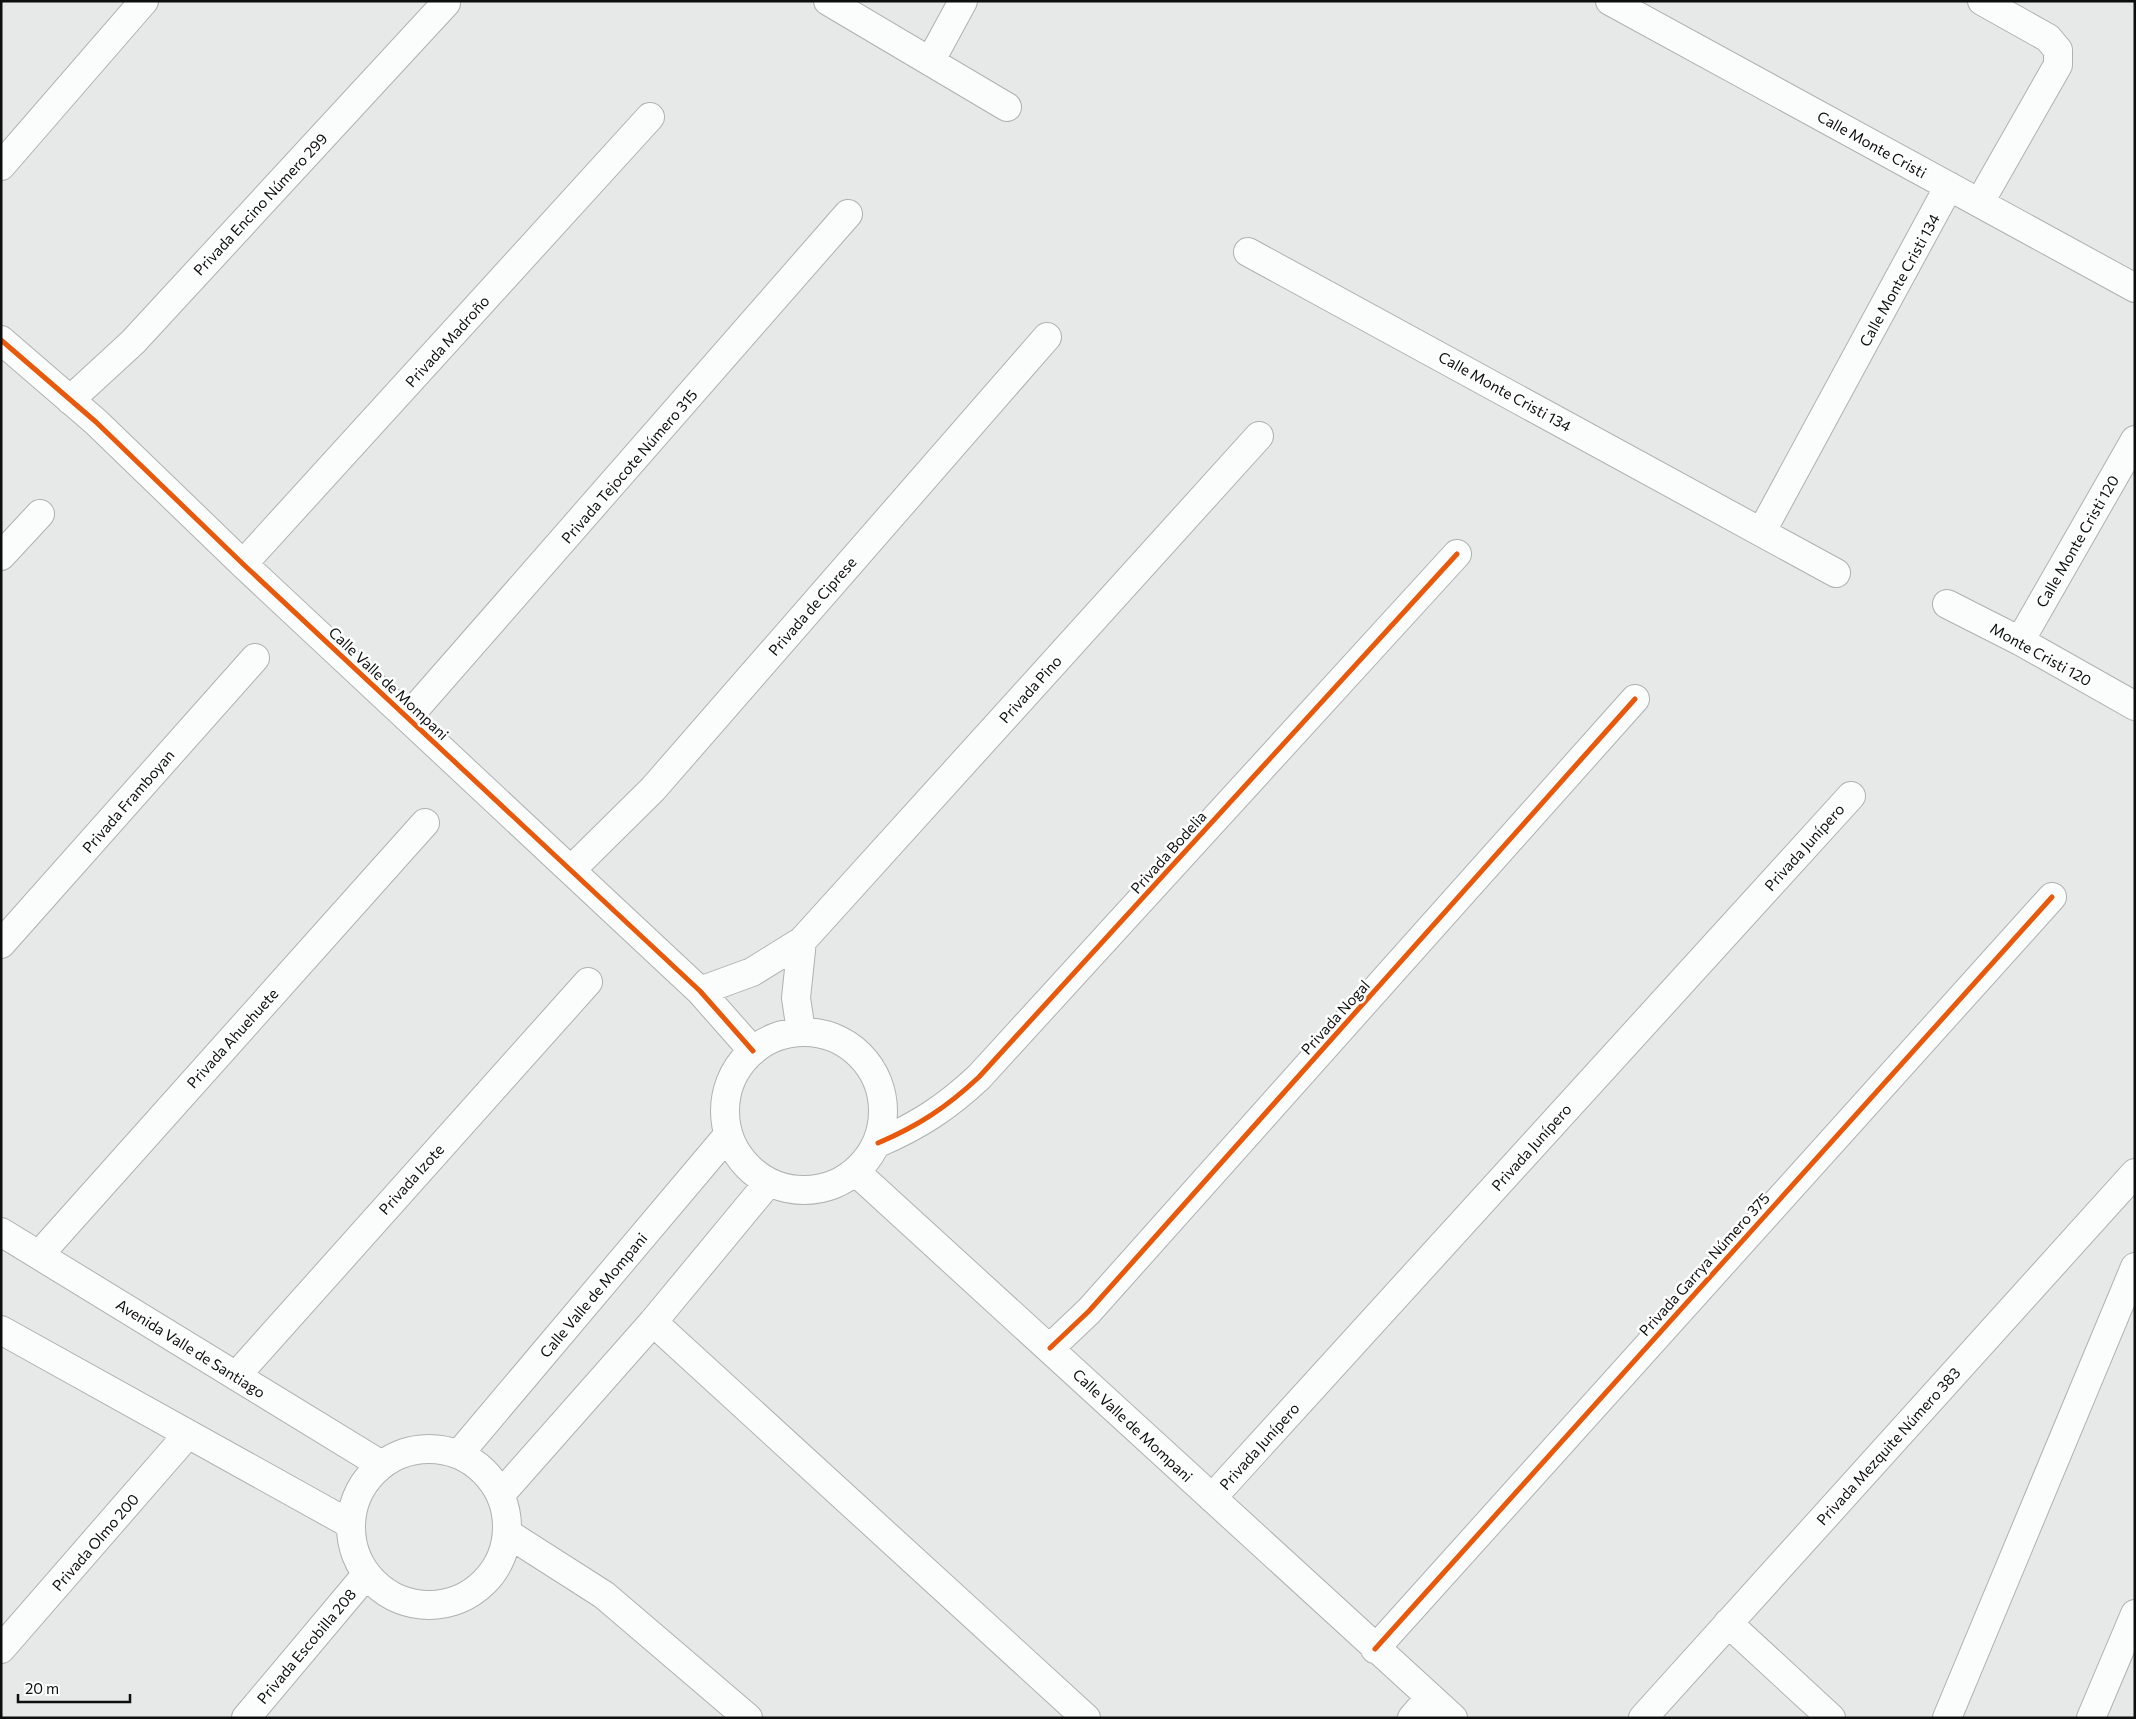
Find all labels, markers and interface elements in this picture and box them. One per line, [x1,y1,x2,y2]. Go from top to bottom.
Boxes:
street label: Calle Monte Cristi [1814,107,1930,181]
street label: Privada Encino Número 299 [189,129,331,279]
street label: Calle Monte Cristi 134 [1855,210,1943,350]
street label: Privada Madroño [401,291,493,391]
street label: Calle Monte Cristi 134 [1435,347,1575,435]
street label: Privada Tejocote Número 315 [557,385,701,547]
street label: Calle Monte Cristi 120 [2032,472,2122,610]
street label: Privada de Ciprese [764,553,860,659]
street label: Monte Cristi 120 [1987,619,2095,689]
street label: Calle Valle de Mompani [325,623,453,743]
street label: Privada Pino [995,651,1065,727]
street label: Privada Framboyan [78,746,178,856]
street label: Privada Junípero [1760,800,1848,894]
street label: Privada Bodelia [1126,807,1210,897]
street label: Privada Nogal [1297,976,1373,1058]
street label: Privada Ahuehuete [182,984,282,1092]
street label: Privada Junípero [1487,1100,1575,1194]
street label: Privada Izote [375,1140,447,1218]
street label: Privada Garrya Número 375 [1635,1189,1773,1339]
street label: Calle Valle de Mompani [536,1229,650,1361]
street label: Avenida Valle de Santiago [113,1295,269,1401]
street label: Privada Mezquite Número 383 [1812,1363,1964,1529]
street label: Calle Valle de Mompani [1069,1365,1197,1485]
street label: Privada Junípero [1215,1399,1303,1493]
street label: Privada Olmo 200 [48,1490,142,1594]
street label: Privada Escobilla 208 [253,1585,359,1707]
scale bar [18,1672,130,1704]
text: 20 m [25,1679,59,1697]

